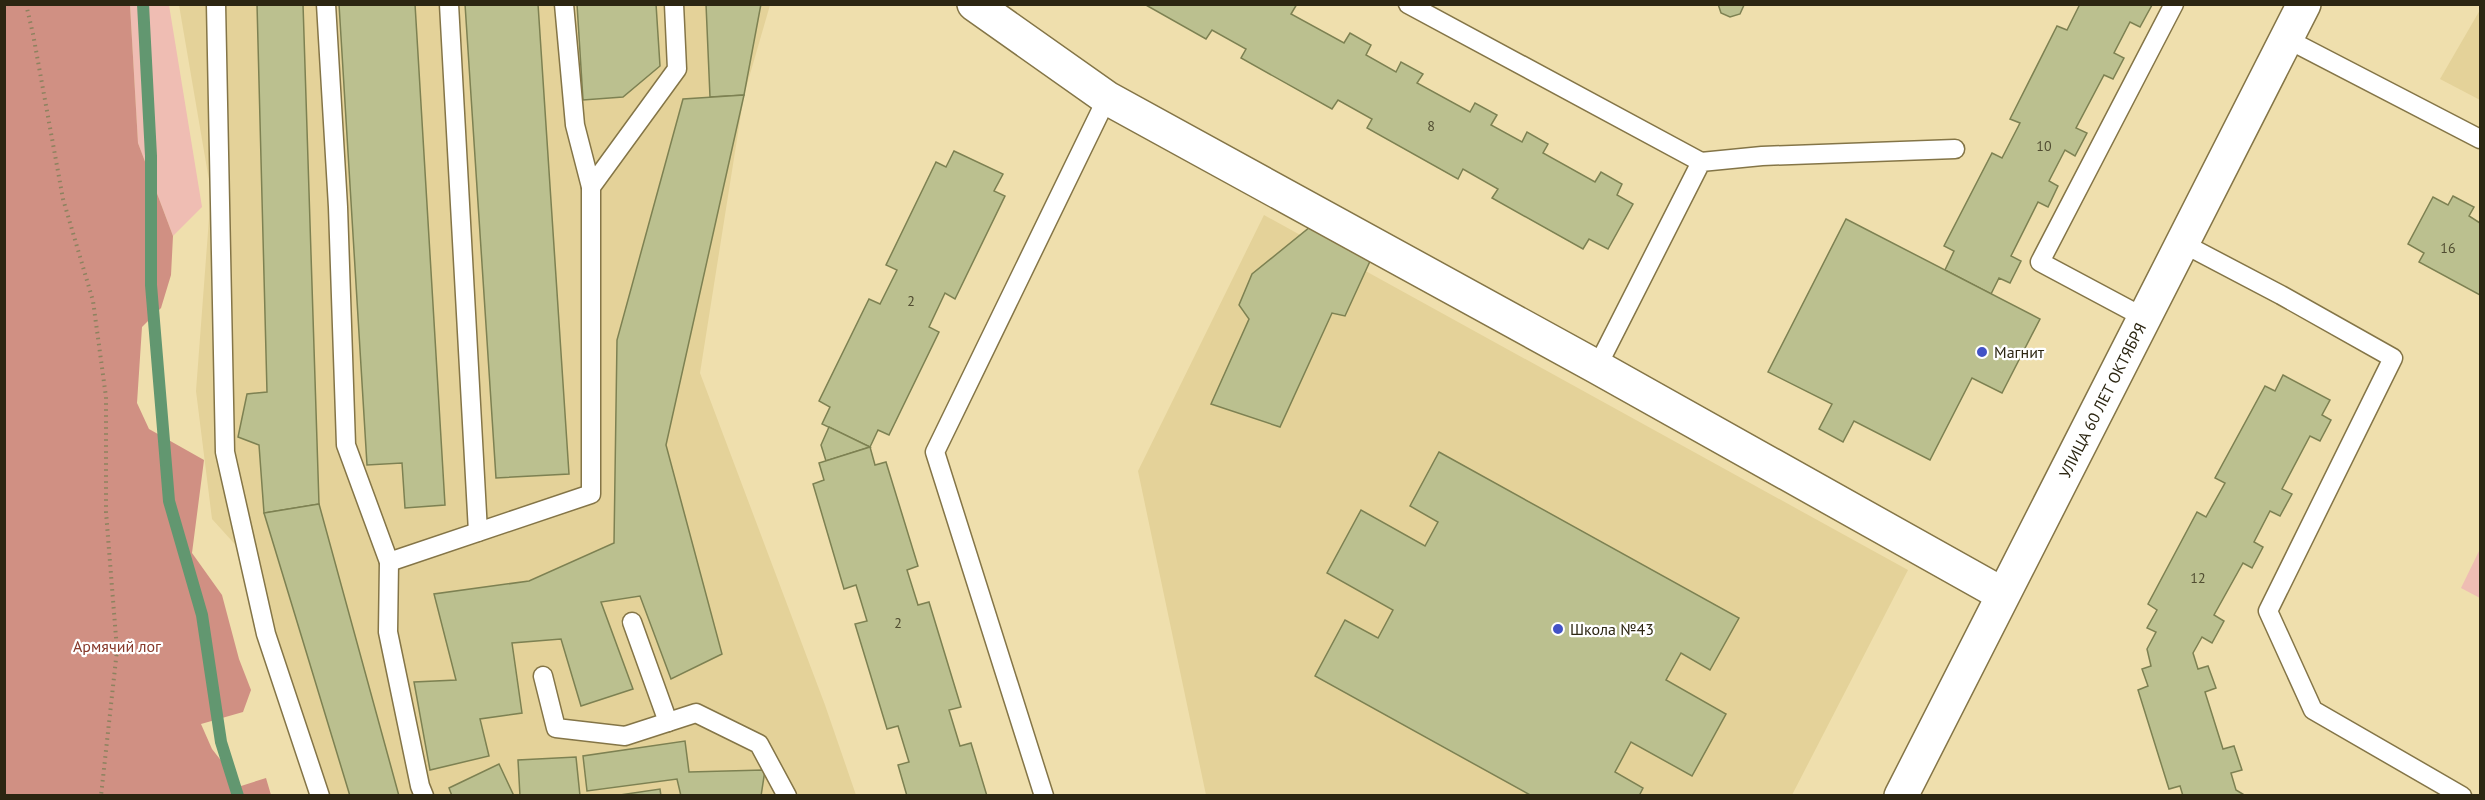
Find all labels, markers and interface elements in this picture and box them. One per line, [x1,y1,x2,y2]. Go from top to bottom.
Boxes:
house number: 8 [1427,117,1435,135]
house number: 10 [2036,137,2052,155]
house number: 16 [2440,239,2456,257]
house number: 2 [907,292,915,310]
street label: УЛИЦА 60 ЛЕТ ОКТЯБРЯ [2055,319,2150,481]
place label: Магнит [1994,342,2045,362]
marker: Магнит [1975,345,1989,359]
house number: 12 [2190,569,2206,587]
house number: 2 [894,614,902,632]
place label: Школа №43 [1570,619,1654,639]
marker: Школа №43 [1551,622,1565,636]
park label: Армячий лог [73,636,161,656]

